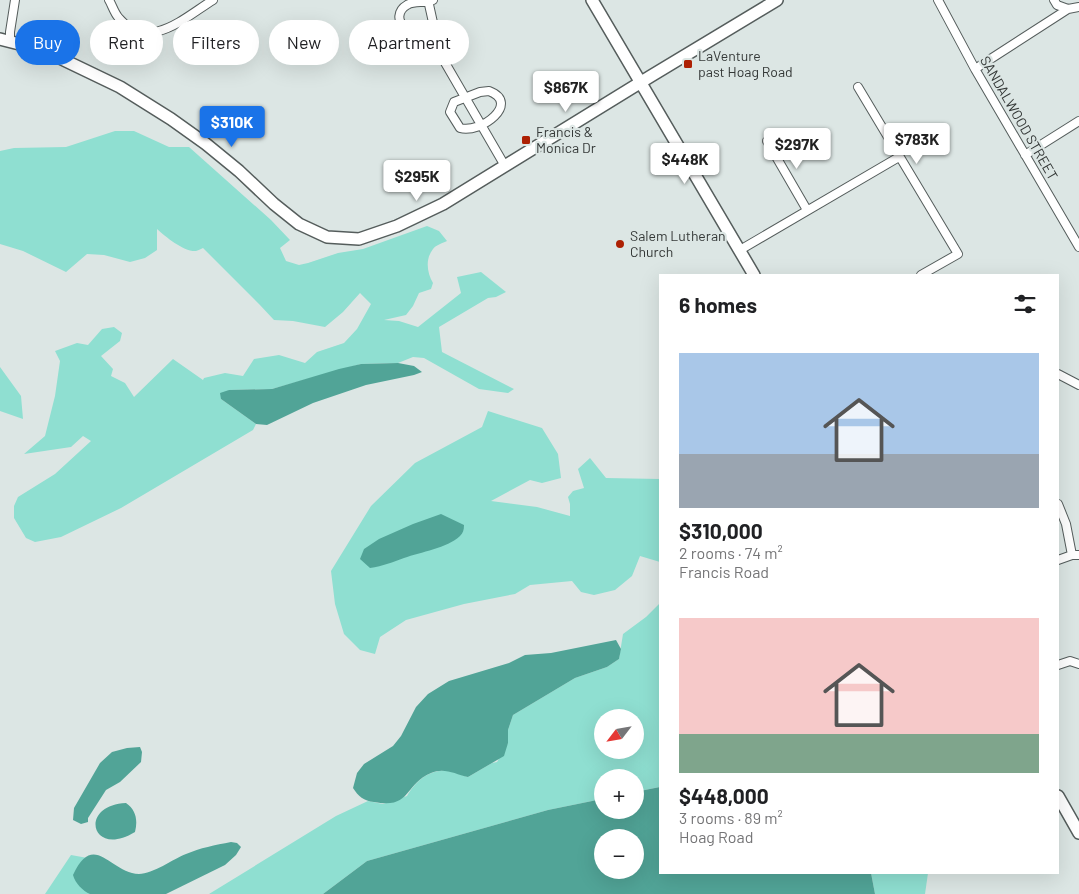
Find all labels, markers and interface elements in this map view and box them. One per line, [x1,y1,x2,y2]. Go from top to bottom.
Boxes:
chip: Buy [15,20,80,65]
chip: Rent [90,20,163,65]
chip: Filters [173,20,259,65]
chip: New [269,20,339,65]
chip: Apartment [349,20,469,65]
place label: LaVenture past Hoag Road [698,47,793,80]
street label: SANDALWOOD STREET [977,53,1062,183]
marker: LaVenture past Hoag Road [682,58,694,70]
pin: $867K [531,70,601,113]
text: $867K [544,77,588,96]
pin: $310K [197,106,267,148]
text: $310K [211,112,253,131]
pin: $783K [882,122,952,165]
place label: Francis & Monica Dr [536,123,596,156]
pin: $297K [762,128,832,170]
text: $783K [895,129,939,148]
marker: Francis & Monica Dr [520,134,532,146]
text: $297K [775,134,819,153]
pin: $448K [650,142,720,185]
text: $448K [661,149,709,168]
pin: $295K [382,160,452,202]
text: $295K [394,166,440,185]
place label: Salem Lutheran Church [630,227,726,260]
marker: Salem Lutheran Church [614,238,626,250]
icon: filters [1011,290,1039,318]
text: 6 homes [679,292,757,317]
icon: home [814,385,904,475]
text: $310,000 [679,518,763,543]
text: 2 rooms · 74 m² [679,543,783,562]
text: Francis Road [679,562,769,581]
icon: home [814,650,904,740]
north arrow [594,709,644,759]
map controls [594,709,644,879]
button: + [594,769,644,819]
text: $448,000 [679,783,769,808]
text: 3 rooms · 89 m² [679,808,783,827]
text: Hoag Road [679,827,754,846]
button: − [594,829,644,879]

